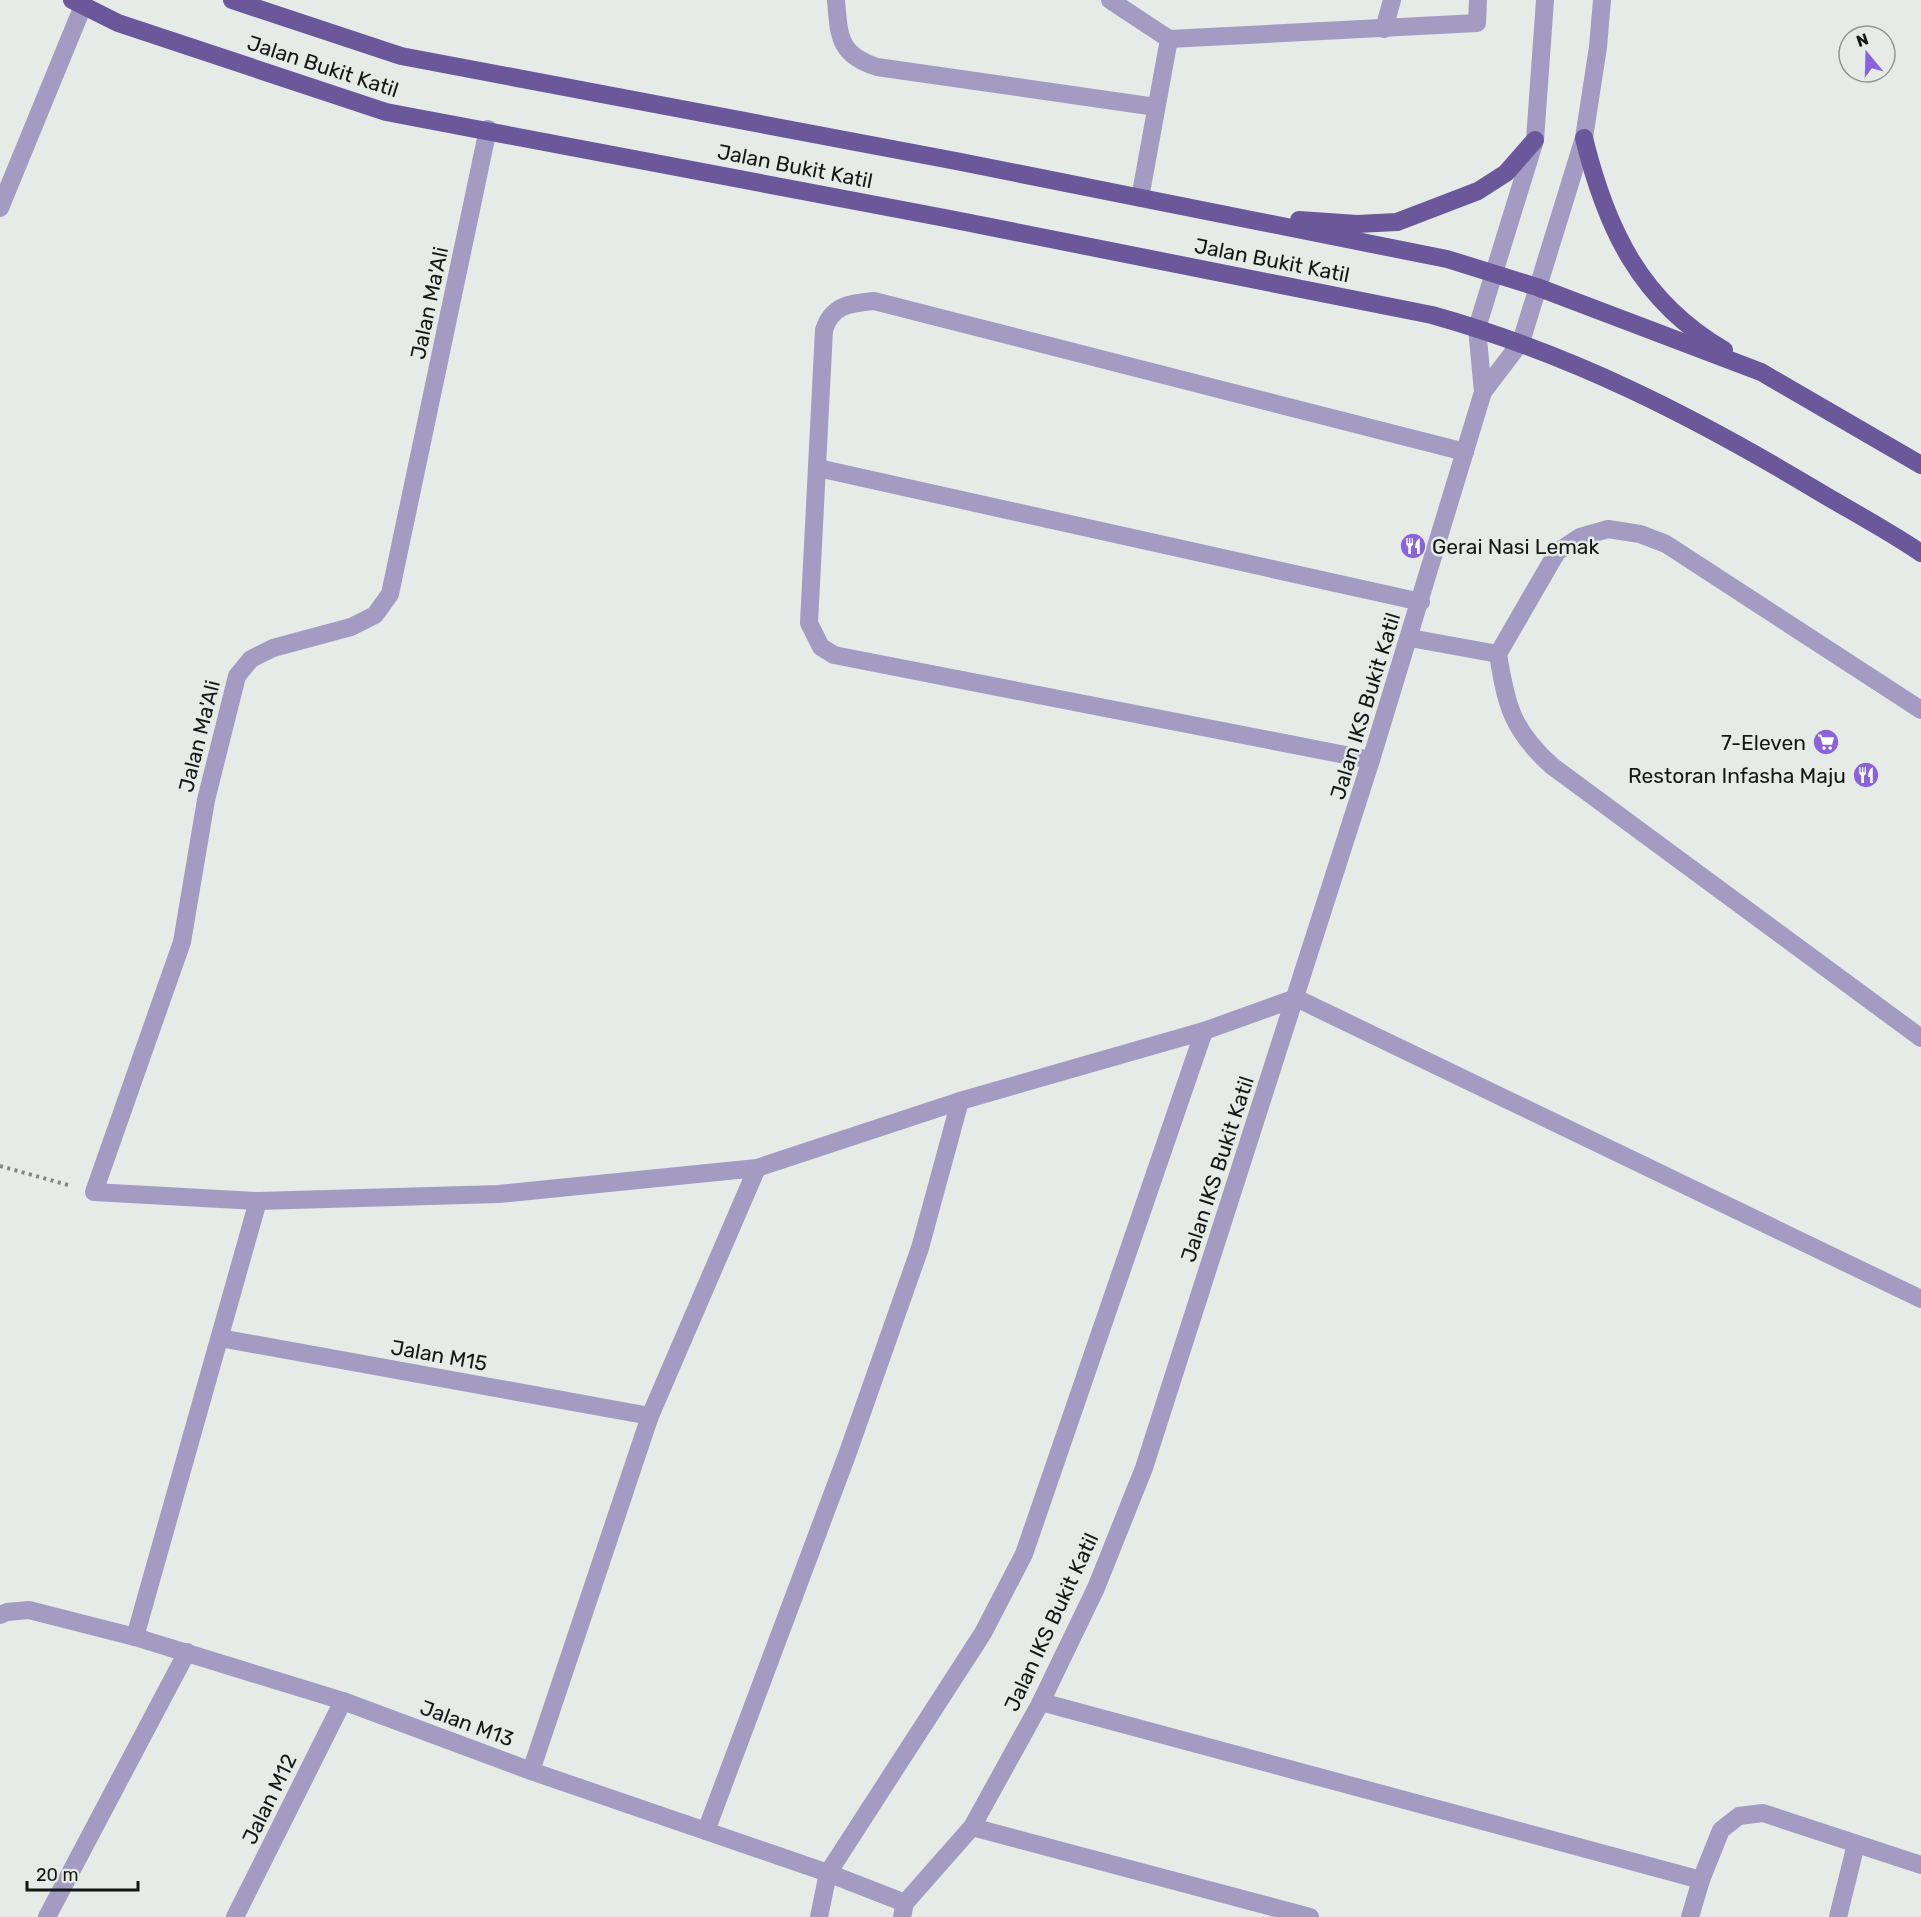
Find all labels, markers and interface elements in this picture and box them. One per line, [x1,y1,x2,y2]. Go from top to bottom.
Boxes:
north arrow [1837,24,1897,84]
text: N [1854,29,1871,51]
street label: Jalan Bukit Katil [244,30,402,102]
street label: Jalan Bukit Katil [715,139,875,193]
street label: Jalan Bukit Katil [1192,233,1352,287]
street label: Jalan Ma'Ali [405,244,453,362]
restaurant icon: Gerai Nasi Lemak [1398,531,1428,561]
place label: Gerai Nasi Lemak [1432,534,1599,559]
street label: Jalan IKS Bukit Katil [1325,610,1405,802]
street label: Jalan Ma'Ali [173,677,225,795]
supermarket icon: 7-Eleven [1811,727,1841,757]
place label: 7-Eleven [1721,730,1806,755]
restaurant icon: Restoran Infasha Maju [1851,760,1881,790]
place label: Restoran Infasha Maju [1628,763,1846,788]
street label: Jalan IKS Bukit Katil [1175,1073,1259,1265]
street label: Jalan M15 [389,1334,489,1376]
street label: Jalan IKS Bukit Katil [999,1529,1103,1715]
street label: Jalan M13 [417,1695,517,1751]
street label: Jalan M12 [236,1750,302,1848]
scale bar [27,1854,138,1892]
text: 20 m [36,1864,78,1886]

